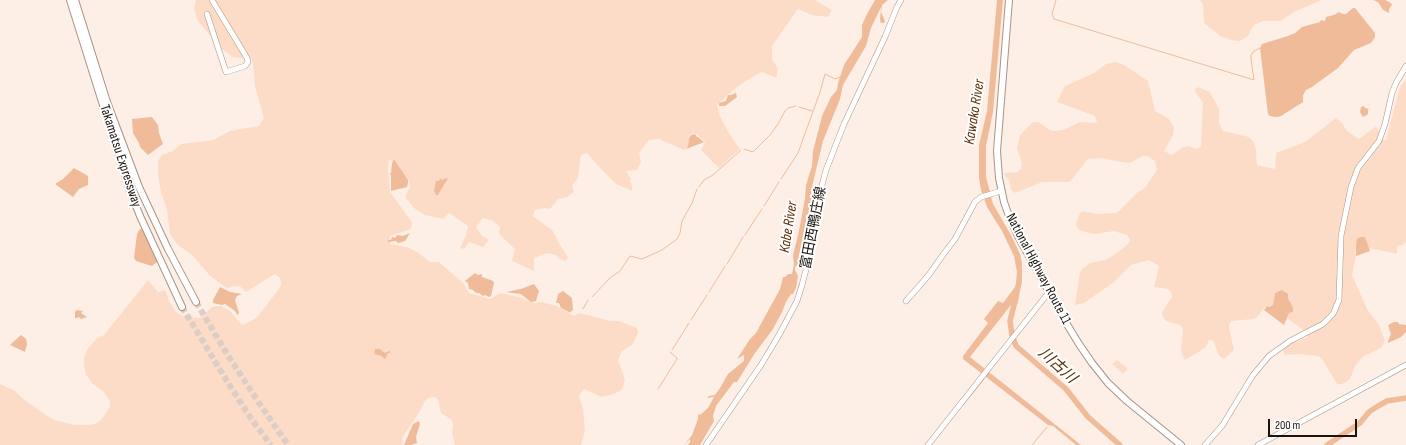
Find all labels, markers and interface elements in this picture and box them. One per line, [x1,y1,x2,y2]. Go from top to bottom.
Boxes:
water label: Kawako River [961,78,989,146]
street label: Takamatsu Expressway [95,102,145,210]
street label: 富田西鴨庄線 [798,185,830,271]
water label: Kabe River [776,200,802,254]
street label: National Highway Route 11 [1002,211,1074,327]
water label: 川古川 [1034,344,1080,388]
scale bar [1270,411,1359,437]
text: 200 m [1275,418,1300,433]

